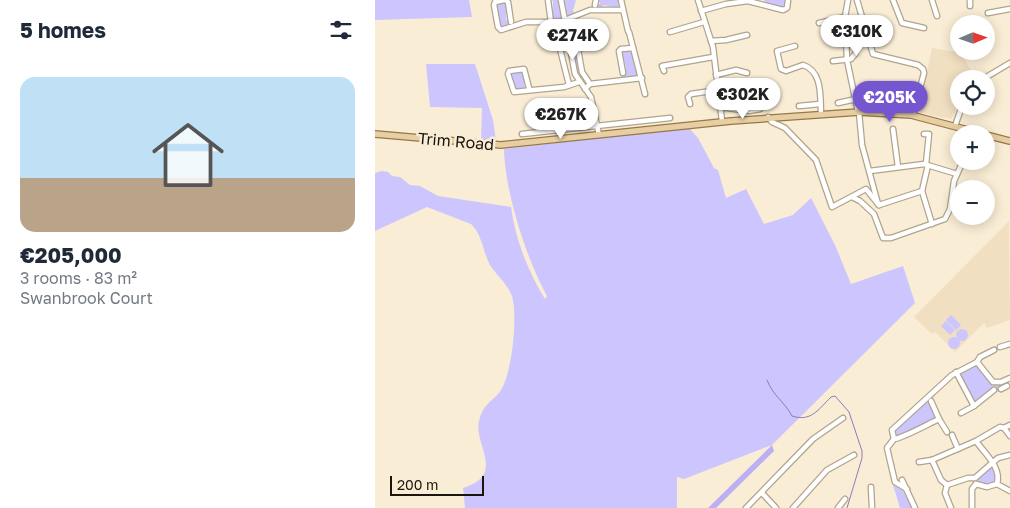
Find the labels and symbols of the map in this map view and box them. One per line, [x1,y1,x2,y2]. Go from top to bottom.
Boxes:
pin: €310K [822,15,892,57]
north arrow [950,15,995,60]
pin: €274K [538,18,608,61]
pin: €302K [708,78,778,120]
pin: €205K [855,80,925,123]
pin: €267K [526,98,596,140]
street label: Trim Road [417,128,495,154]
scale bar [390,473,484,496]

